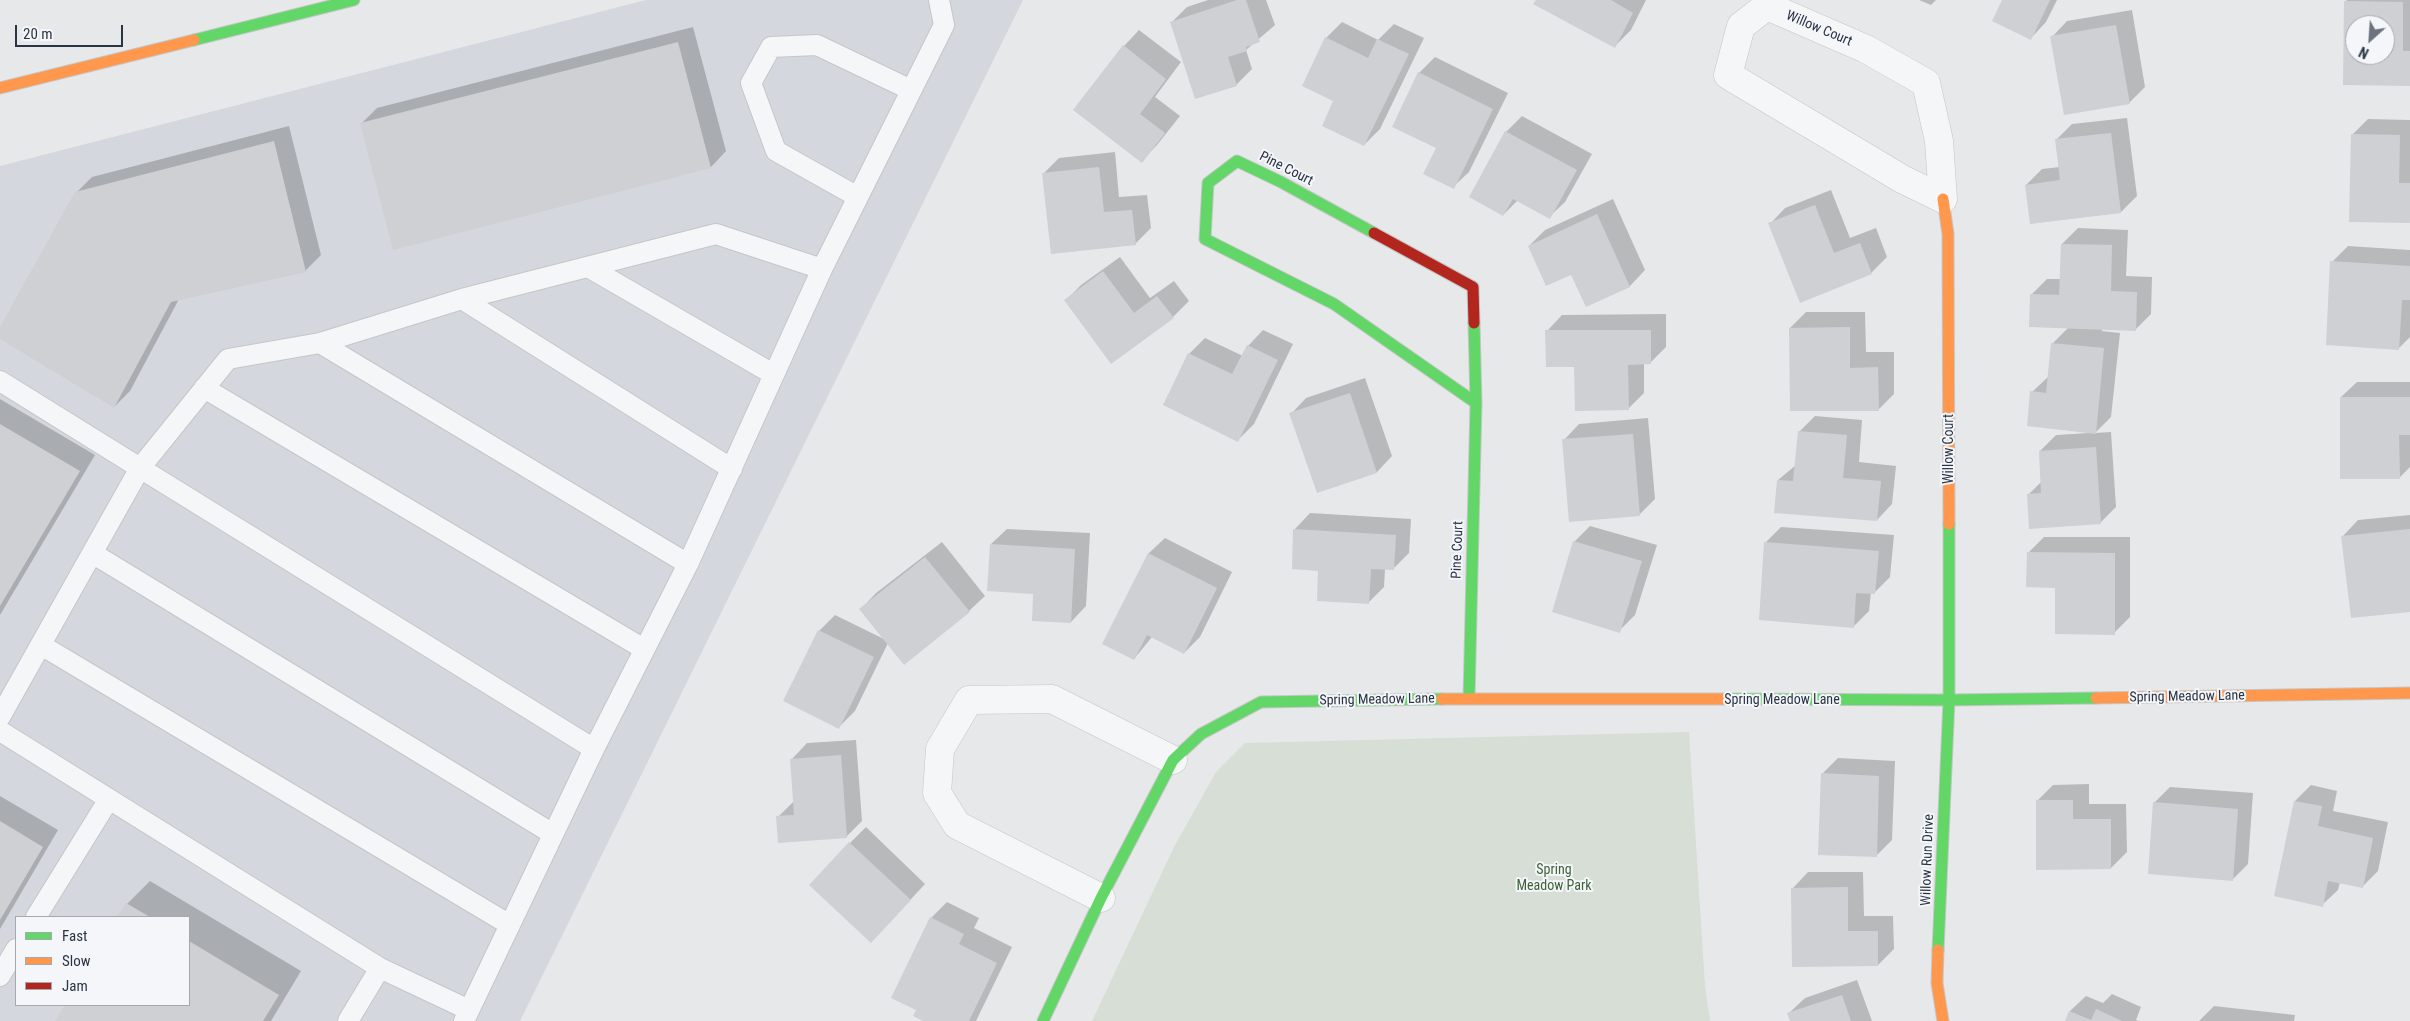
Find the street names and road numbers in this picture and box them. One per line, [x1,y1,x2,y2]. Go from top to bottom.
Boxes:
street label: Willow Court [1783,8,1855,50]
street label: Pine Court [1256,148,1316,190]
street label: Willow Court [1941,414,1957,484]
street label: Pine Court [1449,521,1467,579]
street label: Spring Meadow Lane [2129,688,2245,706]
street label: Spring Meadow Lane [1319,691,1435,709]
street label: Spring Meadow Lane [1724,692,1840,708]
street label: Willow Run Drive [1918,814,1938,906]

